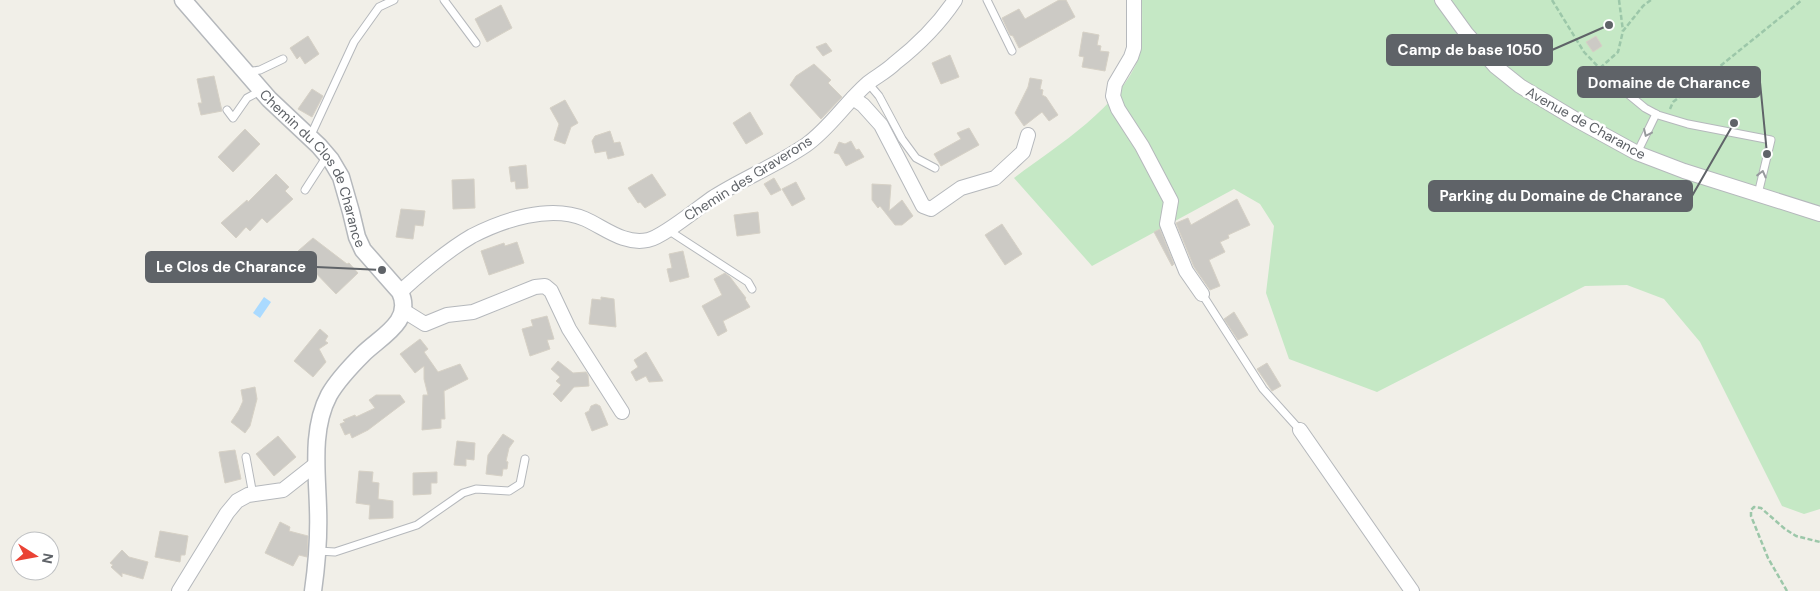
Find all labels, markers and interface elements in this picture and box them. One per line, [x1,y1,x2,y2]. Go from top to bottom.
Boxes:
callout: Camp de base 1050 [1387,35,1552,65]
text: Camp de base 1050 [1398,40,1542,60]
callout: Domaine de Charance [1578,67,1760,97]
text: Domaine de Charance [1588,73,1750,93]
street label: Avenue de Charance [1523,83,1649,163]
street label: Chemin du Clos de Charance [256,86,370,251]
one-way arrow [1642,128,1653,137]
street label: Chemin des Graverons [681,131,815,225]
one-way arrow [1757,171,1767,179]
callout: Parking du Domaine de Charance [1429,181,1692,211]
text: Parking du Domaine de Charance [1439,186,1683,206]
callout: Le Clos de Charance [146,252,316,282]
text: Le Clos de Charance [156,257,306,277]
north arrow [10,531,60,581]
text: N [38,552,58,565]

